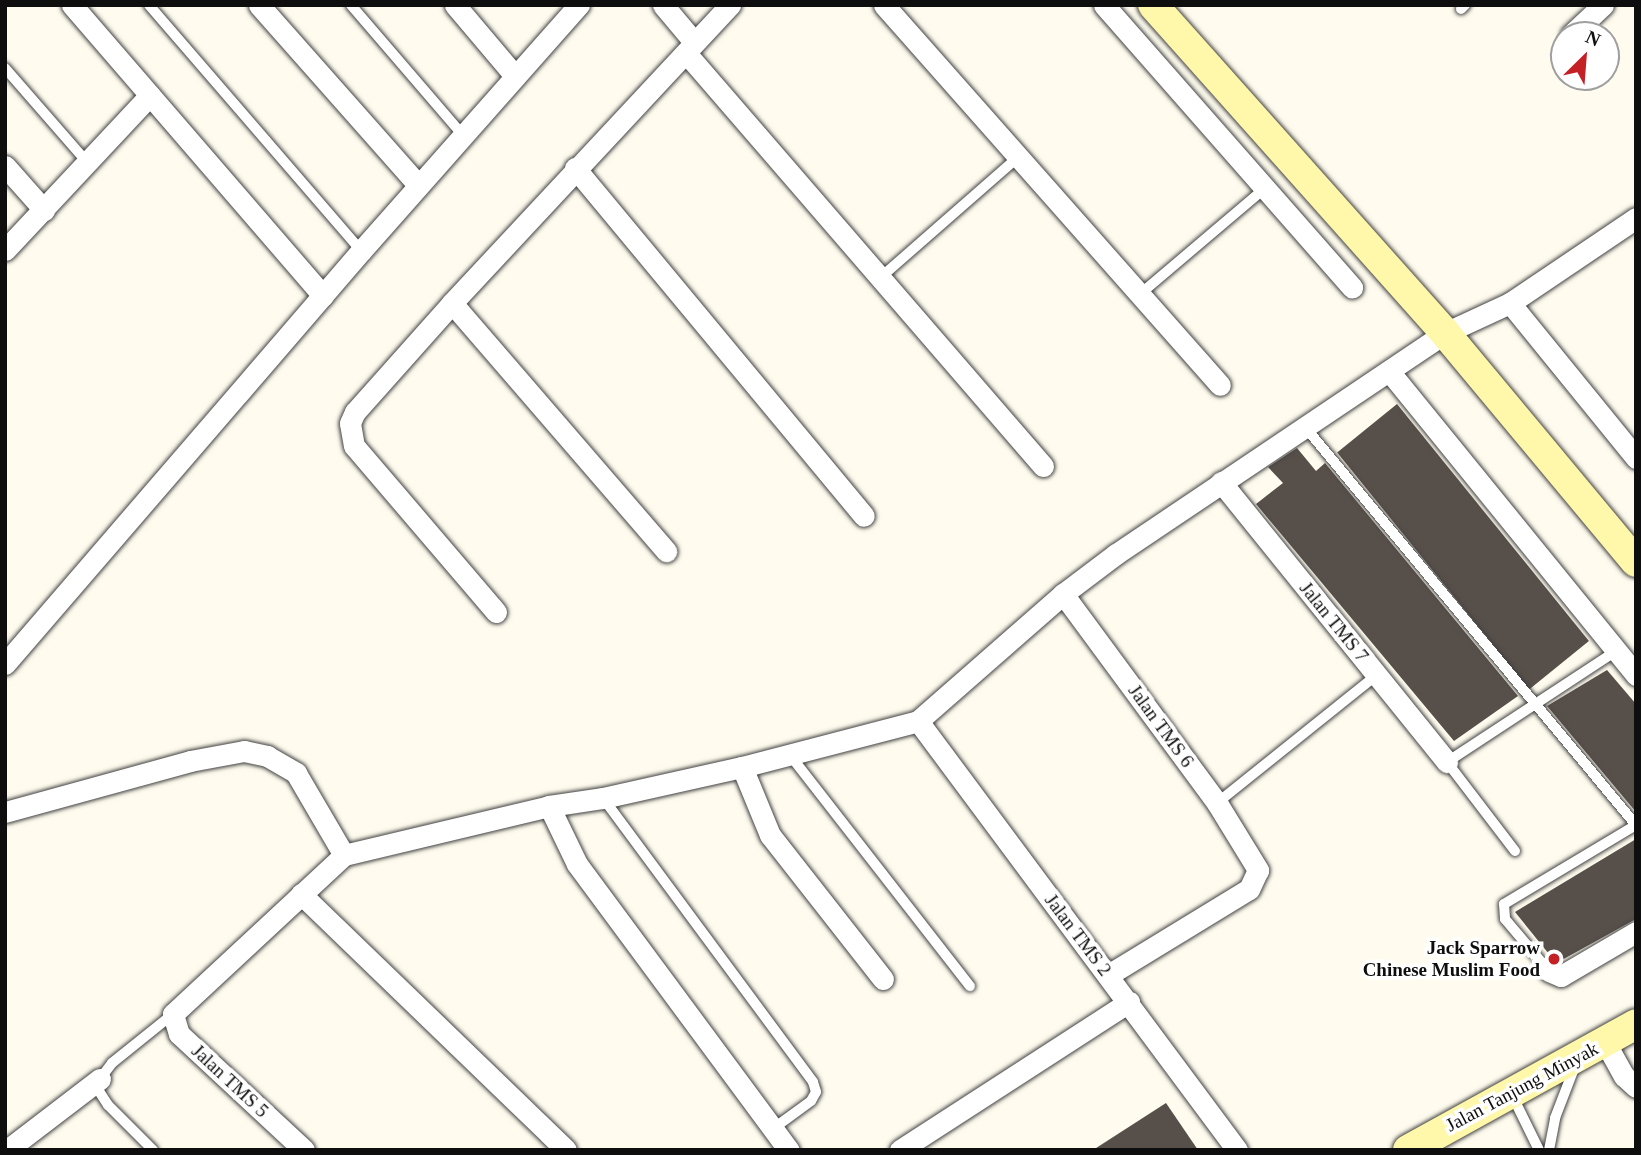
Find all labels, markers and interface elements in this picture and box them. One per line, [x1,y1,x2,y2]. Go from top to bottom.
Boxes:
north arrow [1550,21,1620,91]
text: N [1583,26,1604,51]
street label: Jalan TMS 7 [1295,577,1373,667]
street label: Jalan TMS 6 [1123,680,1199,772]
street label: Jalan TMS 2 [1040,889,1116,981]
place label: Jack Sparrow Chinese Muslim Food [1363,937,1540,981]
marker: Jack Sparrow Chinese Muslim Food [1546,951,1562,967]
street label: Jalan Tanjung Minyak [1442,1037,1602,1137]
street label: Jalan TMS 5 [187,1040,273,1122]

